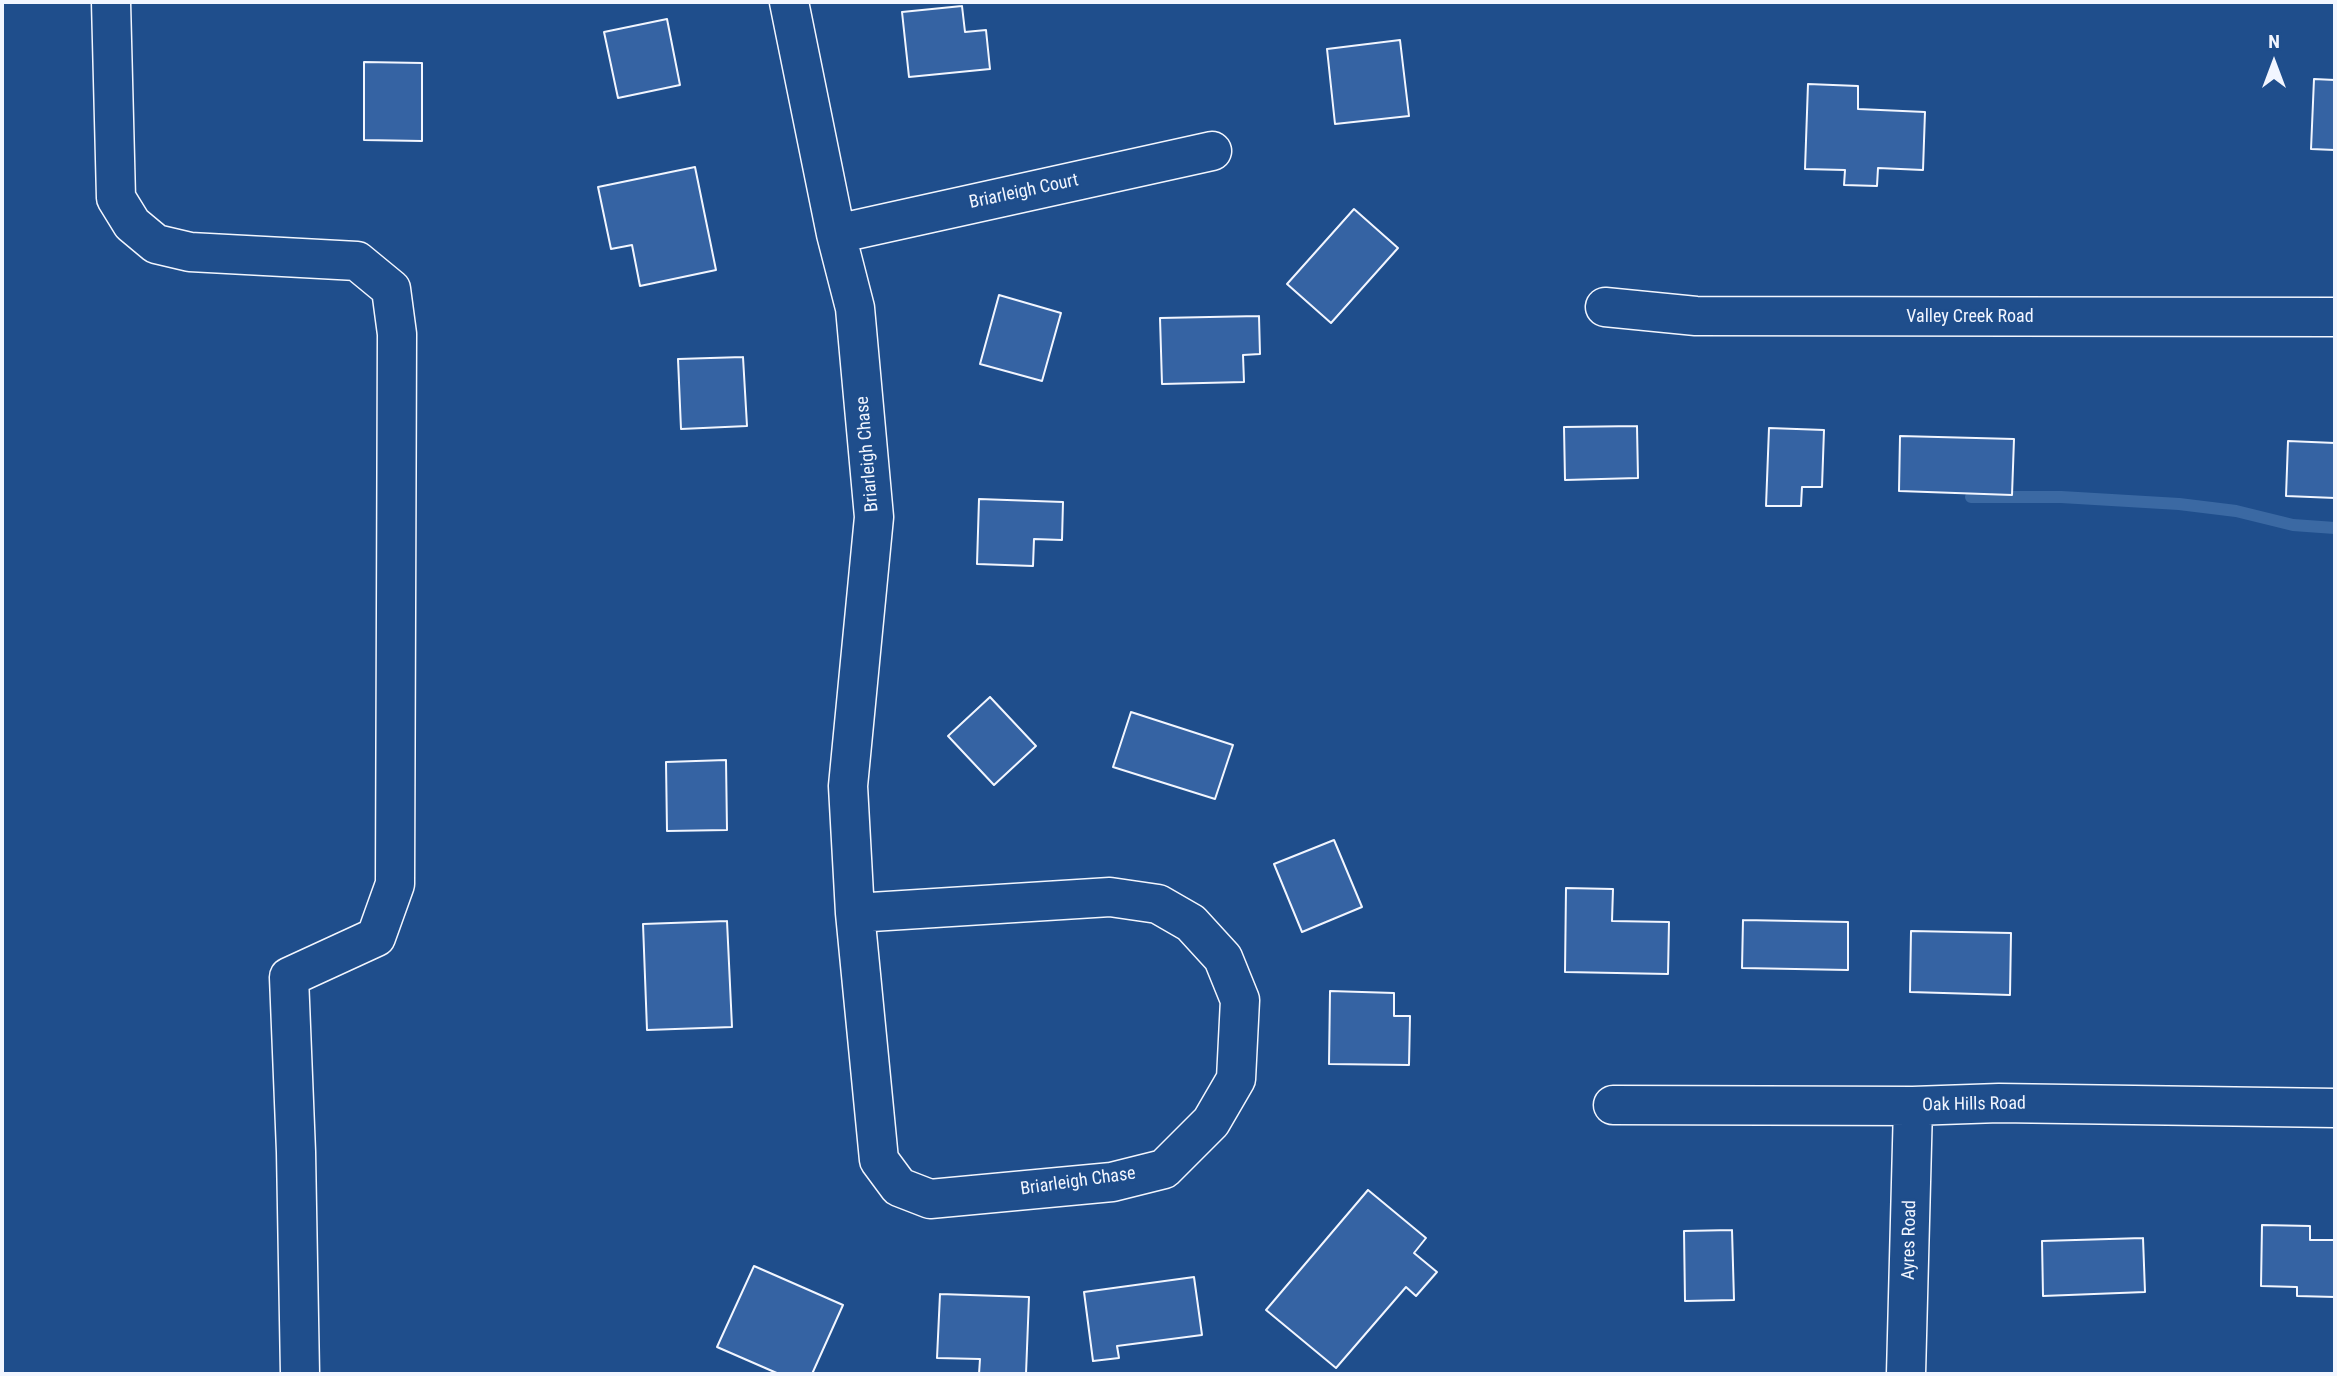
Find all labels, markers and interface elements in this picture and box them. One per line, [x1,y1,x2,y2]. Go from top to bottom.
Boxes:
north arrow [2239,28,2309,98]
text: N [2268,30,2280,53]
street label: Briarleigh Court [967,170,1081,214]
street label: Valley Creek Road [1906,306,2034,328]
street label: Briarleigh Chase [852,395,884,513]
street label: Oak Hills Road [1922,1093,2026,1117]
street label: Briarleigh Chase [1019,1163,1137,1201]
street label: Ayres Road [1899,1200,1921,1280]

